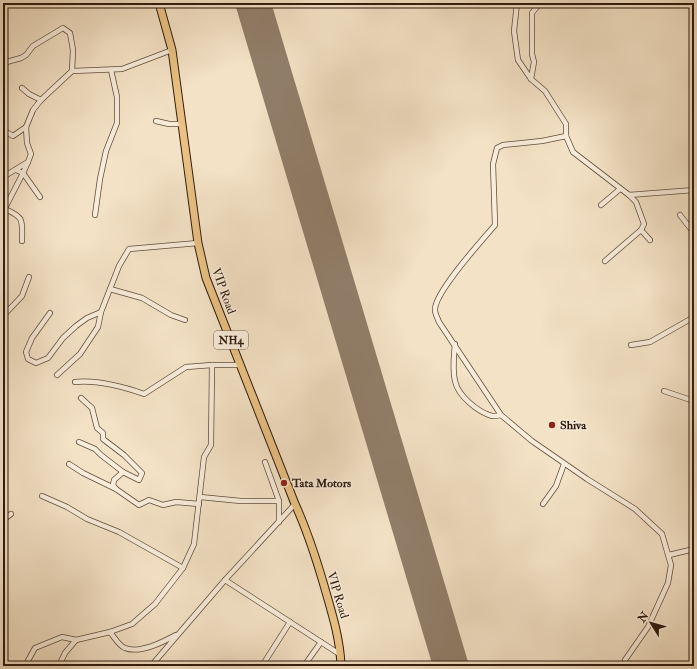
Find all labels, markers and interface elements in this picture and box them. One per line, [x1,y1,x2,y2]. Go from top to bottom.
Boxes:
street label: VIP Road [208,266,239,316]
road number: NH4 [214,331,248,349]
place label: Shiva [560,418,587,433]
marker: Shiva [547,420,557,430]
place label: Tata Motors [291,476,351,491]
marker: Tata Motors [279,478,289,488]
street label: VIP Road [323,570,352,620]
north arrow [631,603,671,643]
text: N [635,609,652,626]

